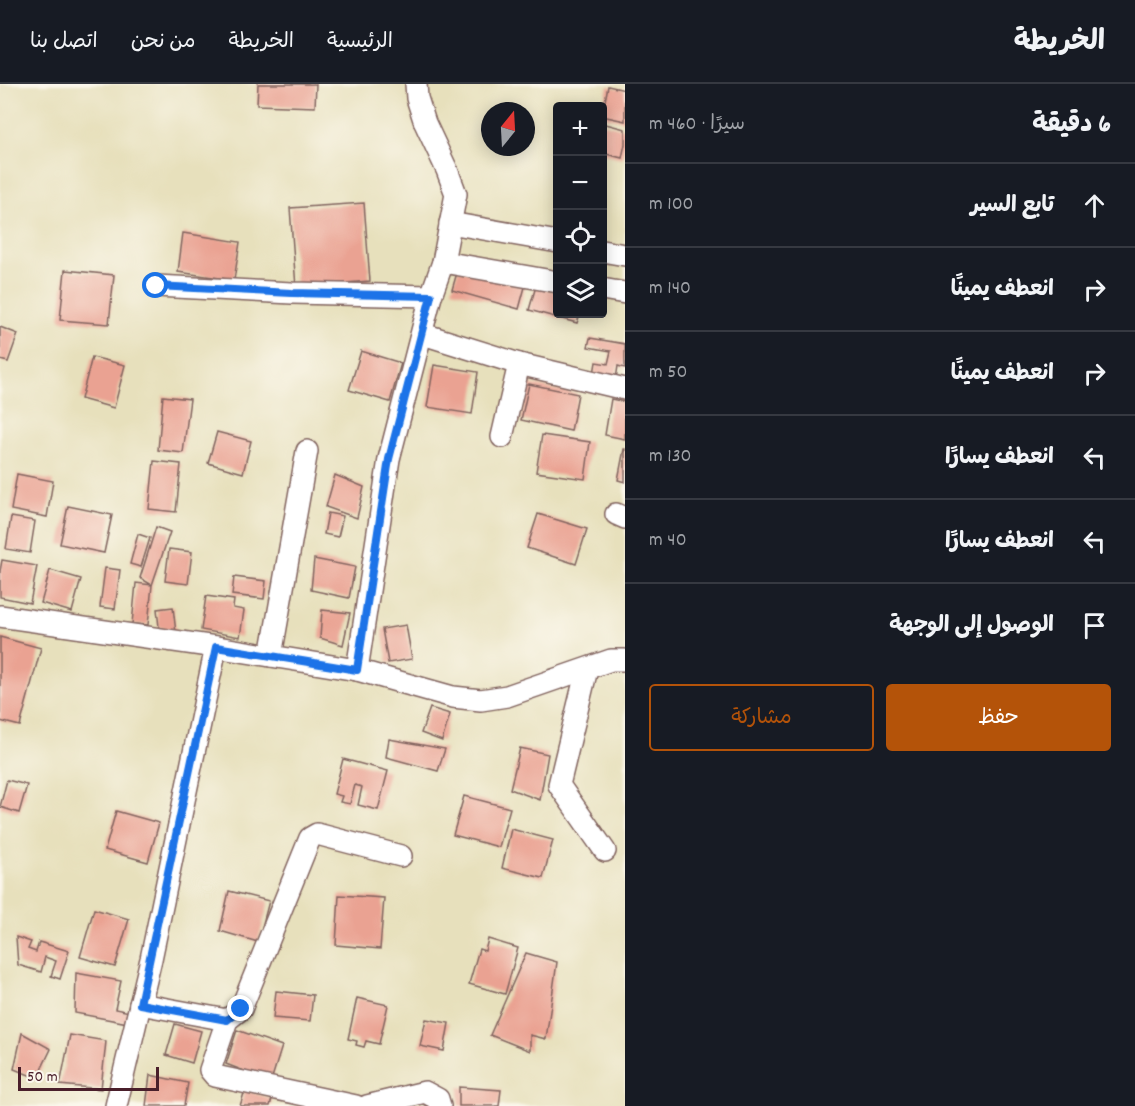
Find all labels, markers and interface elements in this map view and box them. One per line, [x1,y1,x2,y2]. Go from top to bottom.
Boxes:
text: الخريطة [1014,24,1105,64]
text: اتصل بنا [30,28,98,58]
text: من نحن [131,28,195,58]
text: الخريطة [228,28,294,58]
text: الرئيسية [327,28,393,58]
north arrow [481,102,535,156]
map controls [553,102,607,318]
button: + [553,102,607,156]
text: 6 دقيقة [1032,107,1111,144]
text: سيرًا · 460 m [649,111,745,139]
button: − [553,156,607,210]
icon: ahead [1078,189,1111,222]
text: 100 m [649,191,694,219]
text: تابع السير [971,191,1054,222]
button: locate [553,210,607,264]
button: layers [553,264,607,318]
route start [142,272,168,298]
icon: right [1078,273,1111,306]
text: 140 m [649,275,691,303]
text: انعطف يمينًا [951,275,1054,306]
icon: right [1078,357,1111,390]
text: 50 m [649,359,688,387]
text: انعطف يمينًا [951,359,1054,390]
icon: left [1078,441,1111,474]
text: 130 m [649,443,692,471]
text: انعطف يسارًا [945,443,1054,474]
icon: left [1078,525,1111,558]
text: 40 m [649,527,687,555]
text: انعطف يسارًا [945,527,1054,558]
icon: arrive [1078,609,1111,642]
text: الوصول إلى الوجهة [889,611,1054,642]
button: مشاركة [649,684,874,751]
button: حفظ [886,684,1111,751]
route end [227,995,253,1021]
scale bar [18,1064,159,1092]
text: 50 m [27,1066,58,1089]

